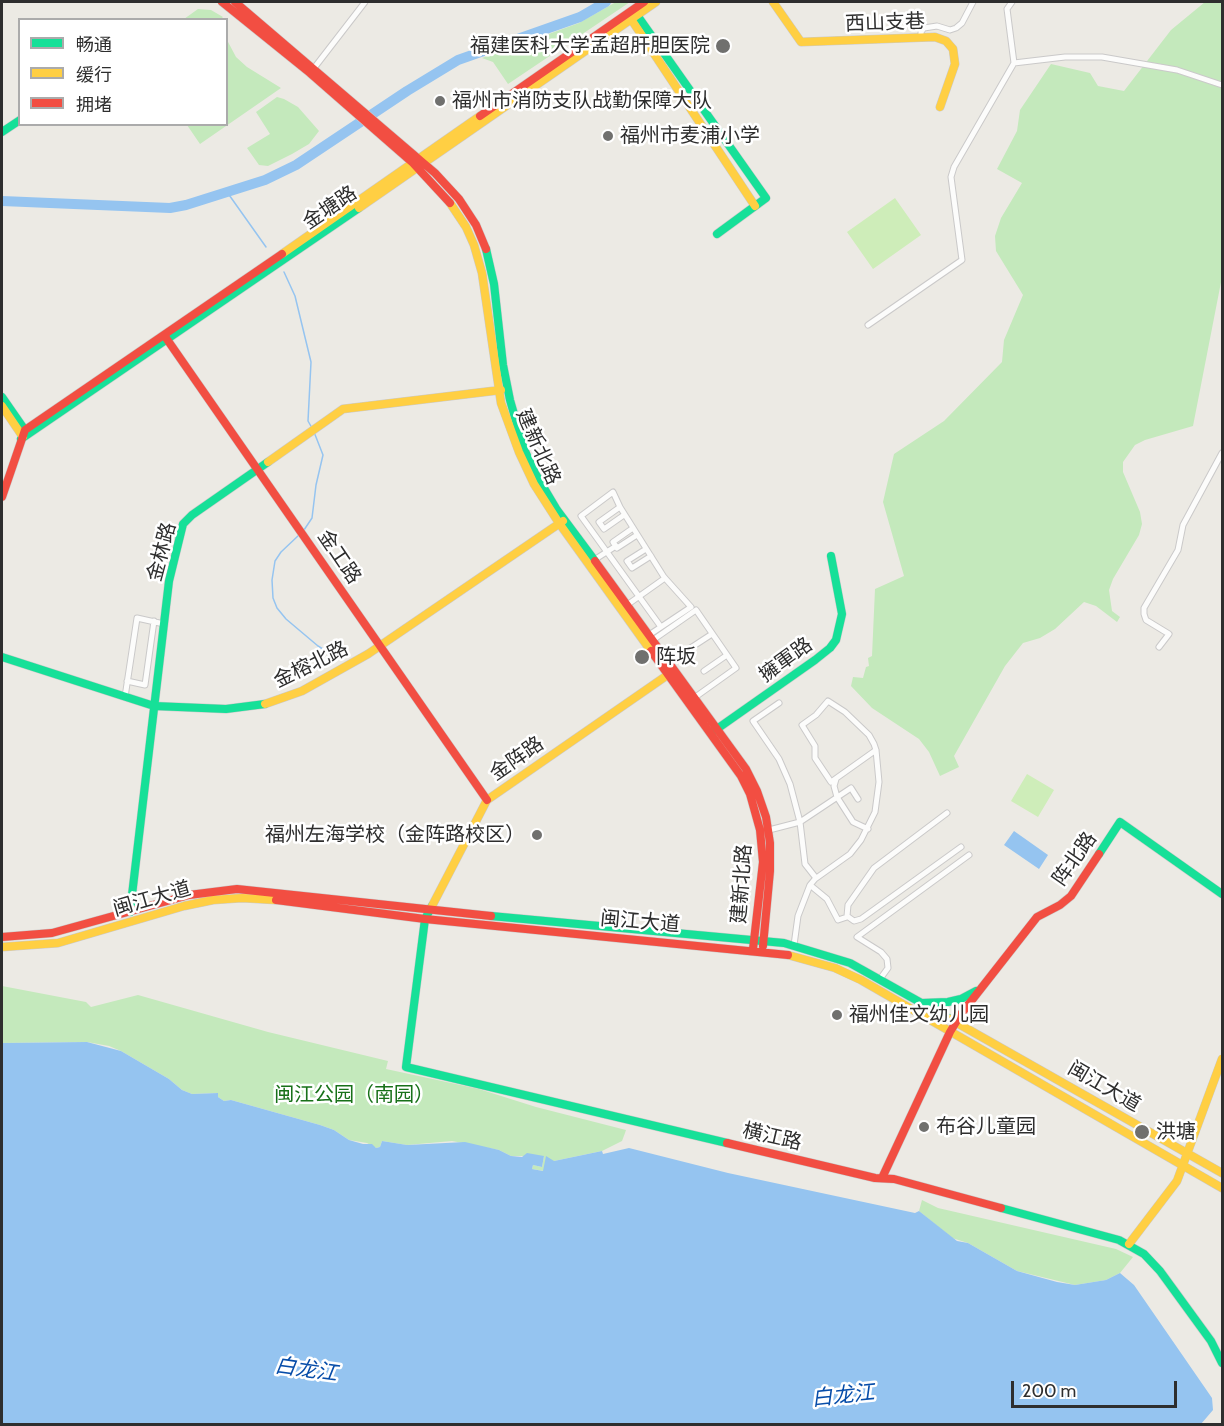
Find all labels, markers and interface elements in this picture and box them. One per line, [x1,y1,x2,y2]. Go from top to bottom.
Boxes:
street label: 西山支巷 [845,10,925,36]
legend [18,18,228,126]
text: 畅通 [76,34,112,56]
place label: 福建医科大学孟超肝胆医院 [470,34,710,58]
marker: 福建医科大学孟超肝胆医院 [714,37,732,55]
text: 缓行 [76,64,112,86]
place label: 福州市消防支队战勤保障大队 [452,89,712,113]
text: 拥堵 [76,94,112,116]
marker: 福州市消防支队战勤保障大队 [433,94,447,108]
place label: 福州市麦浦小学 [620,124,760,148]
marker: 福州市麦浦小学 [601,129,615,143]
street label: 金塘路 [298,181,362,235]
street label: 建新北路 [511,406,565,488]
street label: 金林路 [143,520,181,584]
street label: 金工路 [312,525,366,589]
street label: 擁軍路 [755,633,817,687]
street label: 金榕北路 [270,637,352,693]
place label: 阵坂 [656,645,696,669]
marker: 阵坂 [633,648,651,666]
street label: 金阵路 [486,732,548,786]
place label: 福州左海学校（金阵路校区） [265,823,525,847]
marker: 福州左海学校（金阵路校区） [530,828,544,842]
street label: 阵北路 [1048,828,1102,890]
street label: 建新北路 [727,843,757,925]
street label: 闽江大道 [110,876,194,922]
street label: 闽江大道 [599,907,681,937]
place label: 福州佳文幼儿园 [849,1003,989,1027]
marker: 福州佳文幼儿园 [830,1008,844,1022]
street label: 闽江大道 [1063,1057,1145,1117]
park label: 闽江公园（南园） [274,1083,434,1107]
place label: 布谷儿童园 [936,1115,1036,1139]
street label: 横江路 [740,1119,804,1155]
marker: 布谷儿童园 [917,1120,931,1134]
place label: 洪塘 [1156,1120,1196,1144]
marker: 洪塘 [1133,1123,1151,1141]
water label: 白龙江 [273,1353,339,1387]
scale bar [1014,1369,1180,1407]
water label: 白龙江 [810,1380,876,1412]
text: 200 m [1022,1380,1076,1402]

